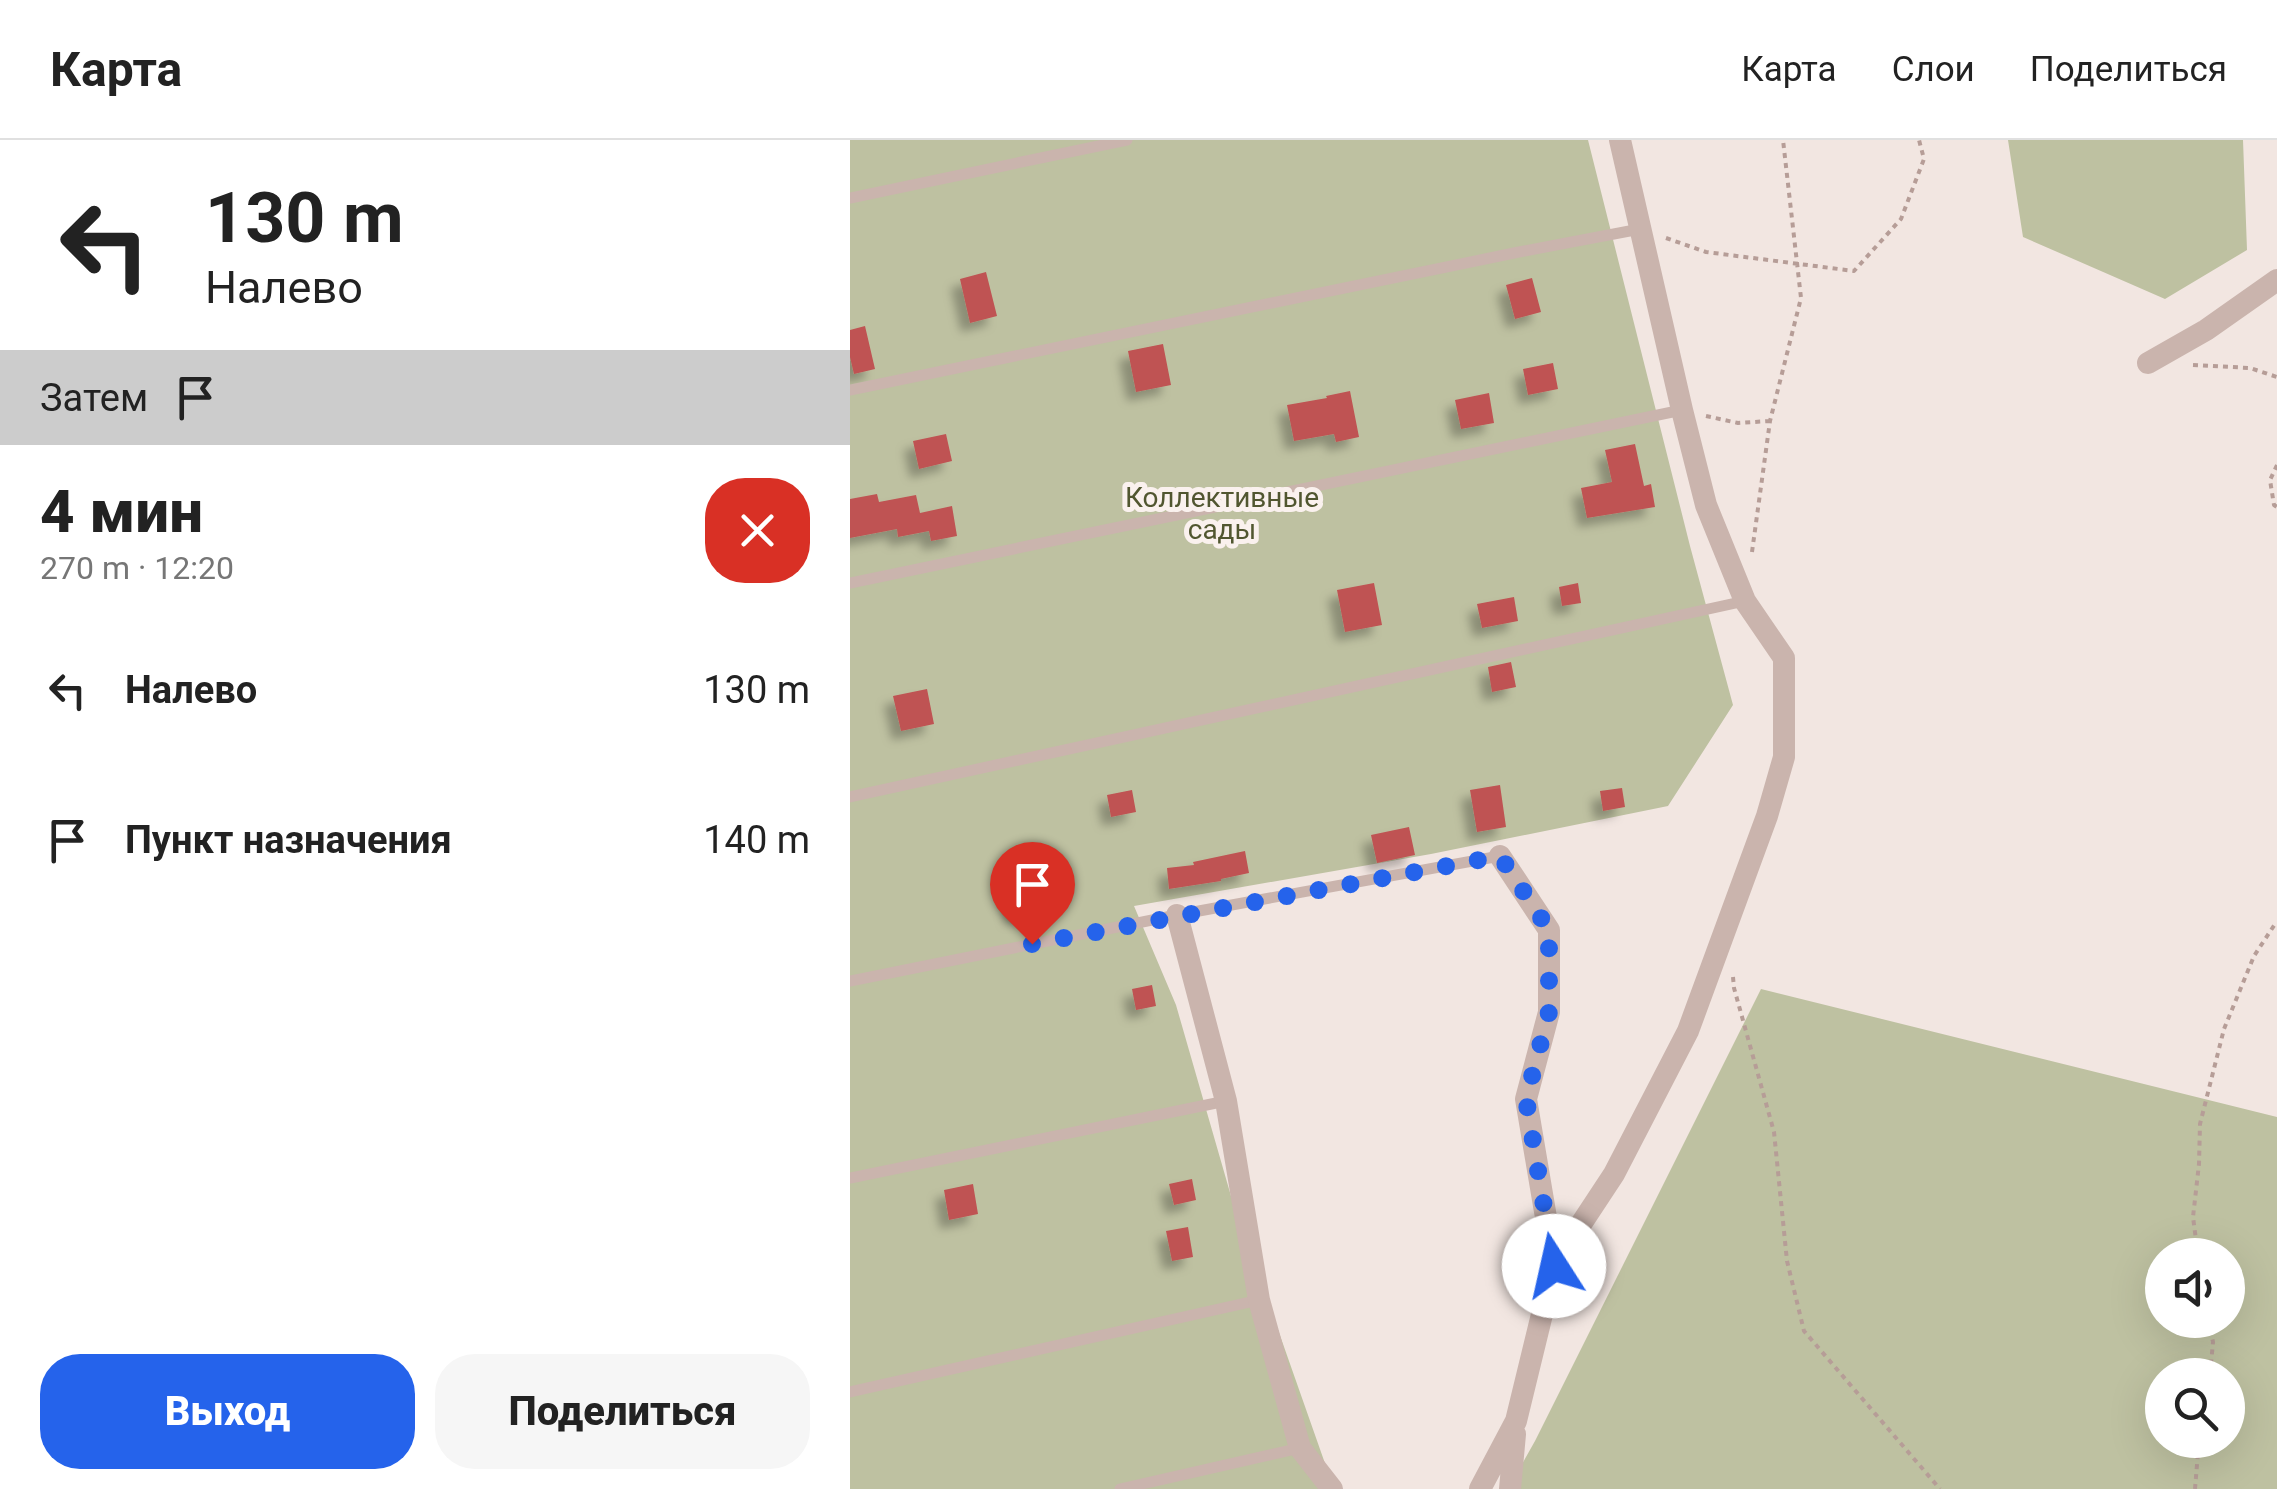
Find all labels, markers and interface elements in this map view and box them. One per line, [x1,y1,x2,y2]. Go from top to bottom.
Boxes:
text: Карта [50,41,182,98]
text: Карта [1741,49,1837,90]
text: Слои [1892,49,1975,90]
text: Поделиться [2030,49,2227,90]
text: 130 m [205,177,404,259]
icon: left [40,180,170,310]
text: Налево [205,261,363,314]
icon: arrive [168,370,223,425]
text: Затем [40,376,148,420]
text: 4 мин [40,476,203,547]
button: close [705,478,810,583]
park label: Коллективные сады [1125,481,1319,546]
text: 270 m · 12:20 [40,549,234,587]
icon: left [40,663,95,718]
text: Налево [125,668,257,712]
text: 130 m [703,668,810,712]
icon: arrive [40,813,95,868]
text: Пункт назначения [125,818,452,862]
text: 140 m [703,818,810,862]
pin [990,842,1075,945]
icon: arrive [1005,857,1060,912]
position arrow [1502,1214,1606,1318]
map controls [2145,1238,2245,1458]
button: sound [2145,1238,2245,1338]
button: Выход [40,1354,415,1469]
button: Поделиться [435,1354,810,1469]
button: search [2145,1358,2245,1458]

